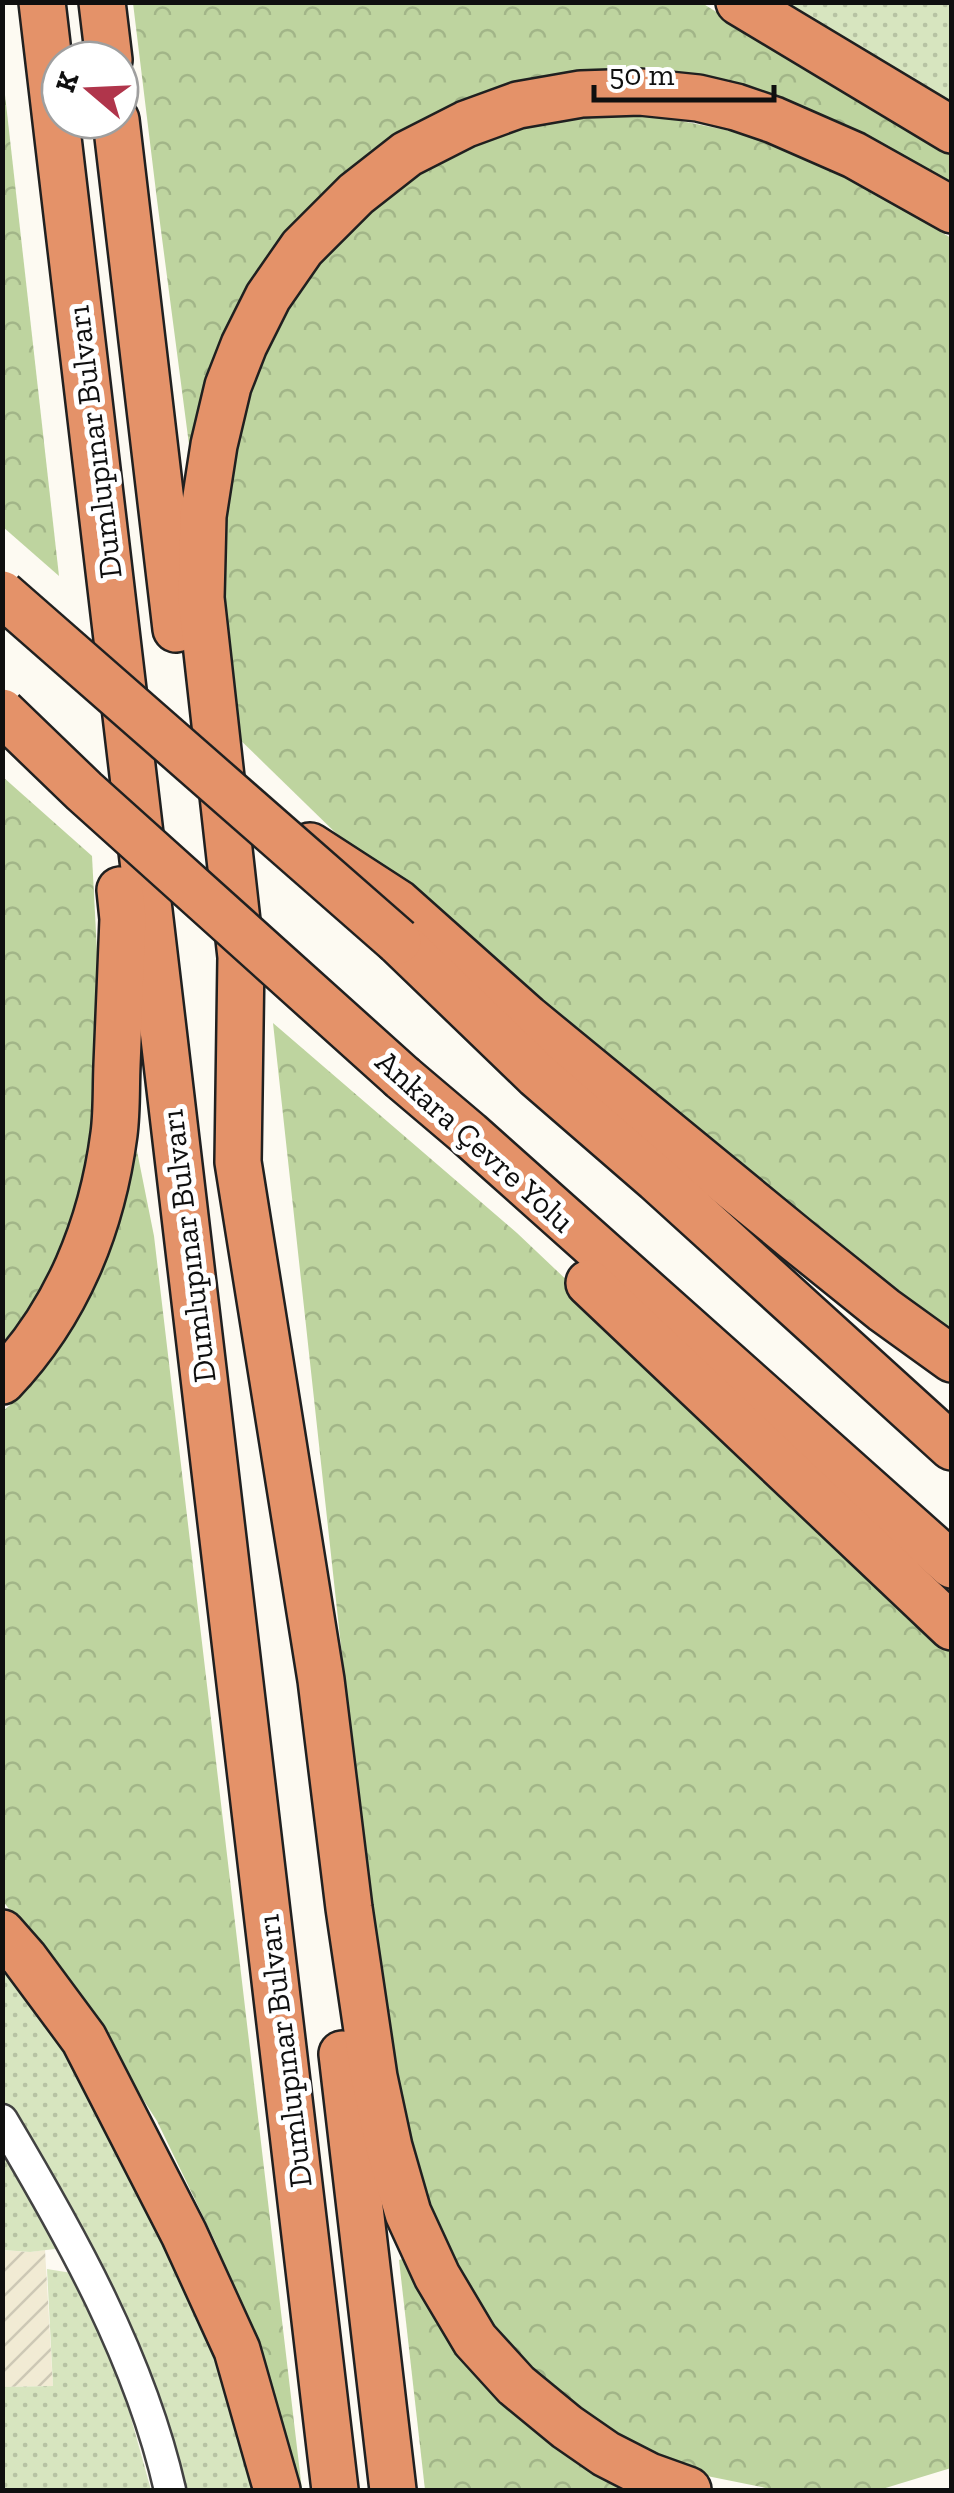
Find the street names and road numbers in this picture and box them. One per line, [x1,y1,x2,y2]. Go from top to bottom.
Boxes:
street label: Dumlupınar Bulvarı [58,303,130,581]
street label: Ankara Çevre Yolu [368,1042,582,1240]
street label: Dumlupınar Bulvarı [152,1107,224,1385]
street label: Dumlupınar Bulvarı [248,1912,320,2190]

